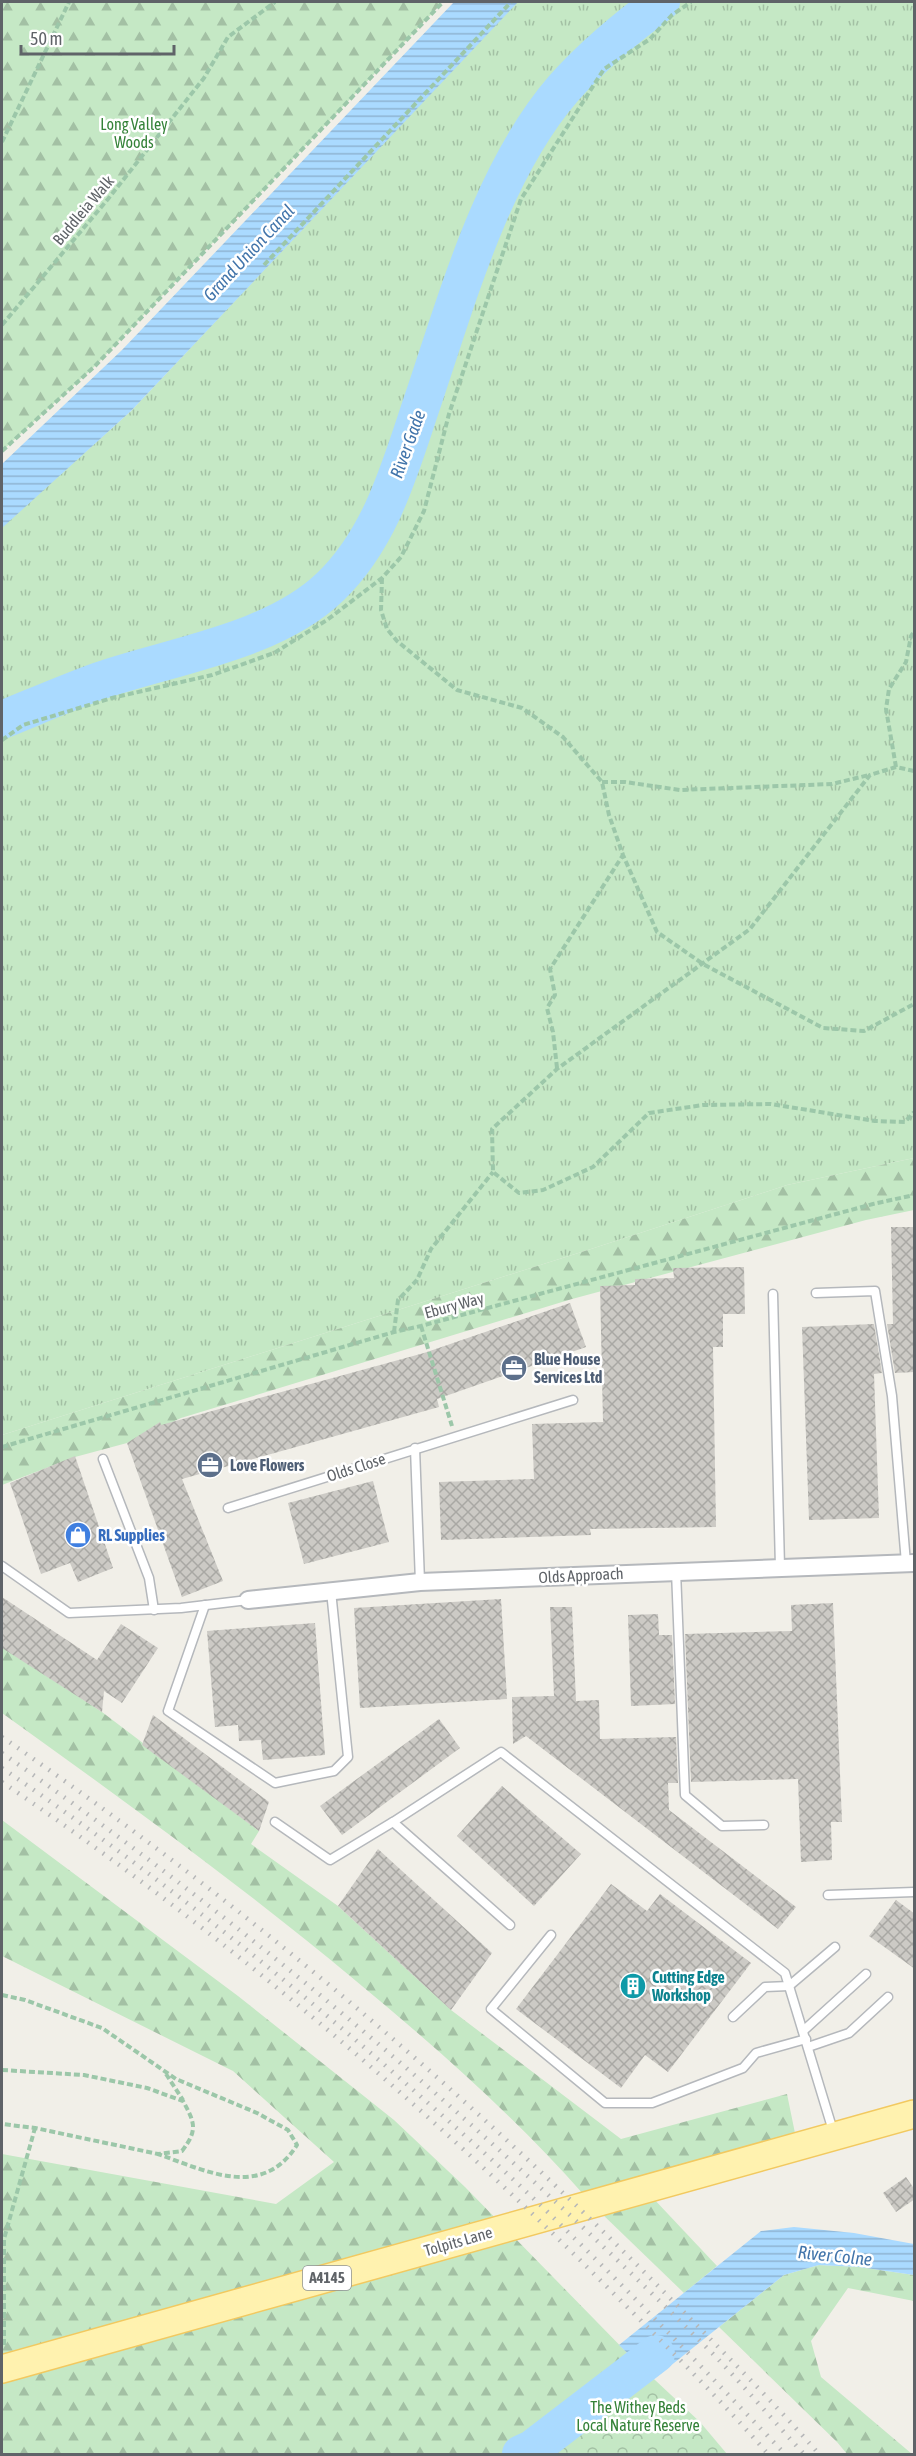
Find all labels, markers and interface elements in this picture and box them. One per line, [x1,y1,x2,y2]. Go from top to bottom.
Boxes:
scale bar [21,18,174,56]
text: 50 m [30,28,62,49]
park label: Long Valley Woods [100,115,168,151]
street label: Buddleia Walk [49,172,117,248]
water label: Grand Union Canal [199,200,299,305]
water label: River Gade [386,407,430,481]
street label: Ebury Way [422,1288,486,1323]
place label: Blue House Services Ltd [534,1350,603,1386]
office icon: Blue House Services Ltd [499,1353,529,1383]
street label: Olds Close [324,1449,388,1485]
office icon: Love Flowers [195,1450,225,1480]
place label: Love Flowers [230,1456,305,1474]
shop icon: RL Supplies [63,1520,93,1550]
place label: RL Supplies [98,1526,165,1544]
street label: Olds Approach [538,1564,624,1587]
place label: Cutting Edge Workshop [651,1968,725,2004]
building icon: Cutting Edge Workshop [618,1971,648,2001]
street label: Tolpits Lane [422,2223,494,2260]
water label: River Colne [797,2241,873,2270]
road number: A4145 [303,2266,351,2290]
park label: The Withey Beds Local Nature Reserve [576,2398,700,2434]

